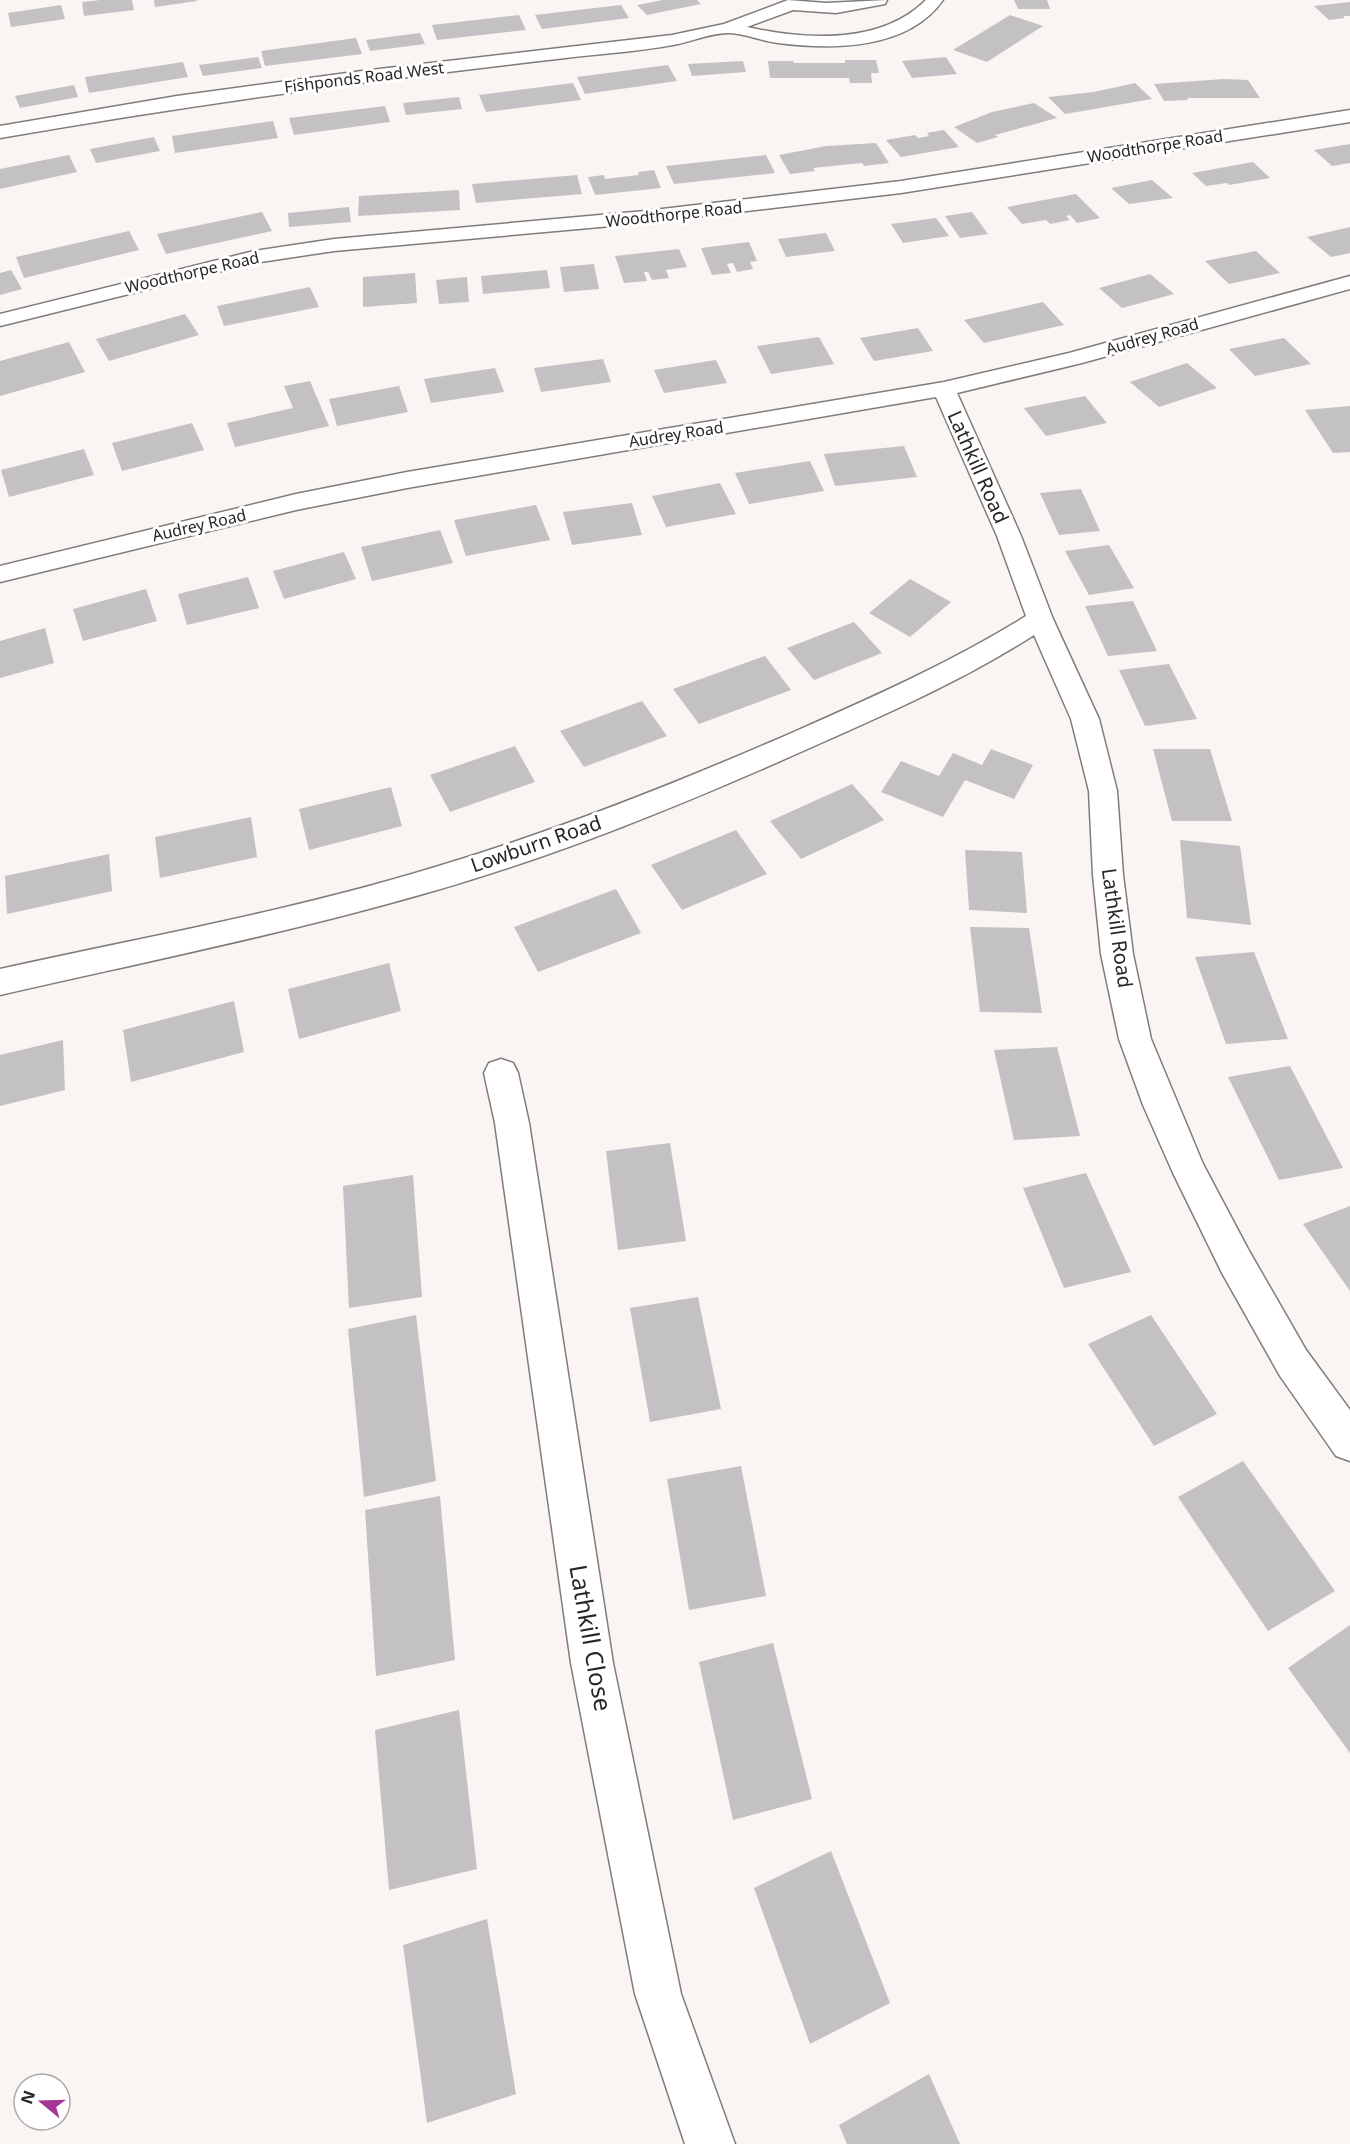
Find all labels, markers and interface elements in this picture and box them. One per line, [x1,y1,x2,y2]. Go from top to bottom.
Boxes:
street label: Fishponds Road West [283,56,445,98]
street label: Woodthorpe Road [1086,124,1224,168]
street label: Woodthorpe Road [605,196,743,232]
street label: Woodthorpe Road [123,246,261,298]
street label: Audrey Road [1103,312,1201,360]
street label: Lathkill Road [942,406,1015,527]
street label: Audrey Road [627,416,725,452]
street label: Audrey Road [150,504,248,546]
street label: Lowburn Road [467,809,605,879]
street label: Lathkill Road [1096,866,1139,990]
street label: Lathkill Close [562,1562,621,1714]
north arrow [12,2072,72,2132]
text: N [15,2087,40,2107]

